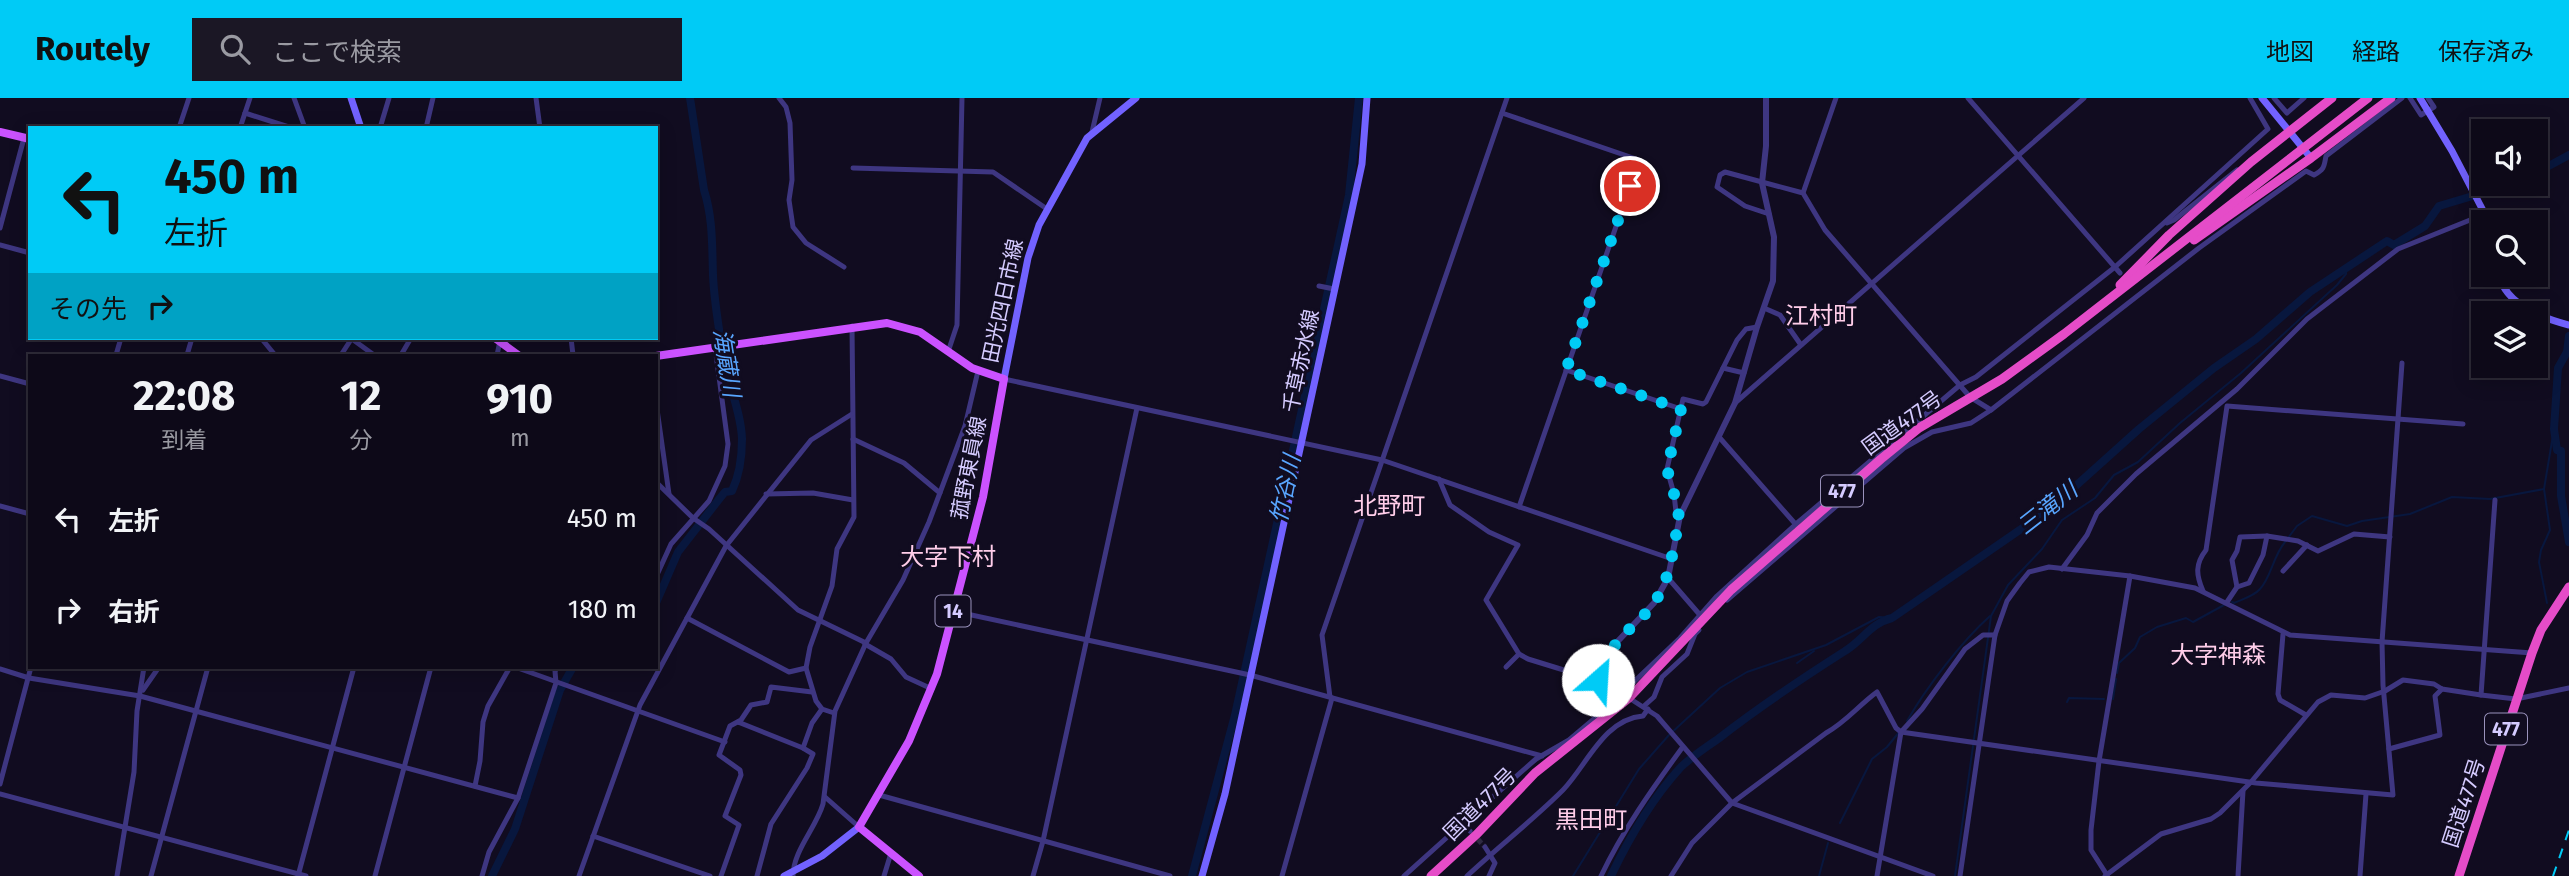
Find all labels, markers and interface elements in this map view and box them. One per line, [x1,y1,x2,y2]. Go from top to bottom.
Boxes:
search box [192,18,682,81]
text: Routely [35,29,150,69]
icon: search [216,30,254,68]
text: ここで検索 [272,37,402,68]
text: 地図 [2266,38,2314,66]
text: 経路 [2352,38,2400,66]
text: 保存済み [2438,38,2534,66]
map controls [2471,119,2548,378]
button: sound [2471,119,2548,196]
text: 450 m [164,147,299,206]
icon: left [49,154,140,245]
pin [1600,156,1660,216]
icon: arrive [1611,167,1649,205]
button: search [2471,210,2548,287]
text: 左折 [164,214,228,252]
street label: 田光四日市線 [977,237,1029,365]
icon: right [141,287,179,325]
text: その先 [49,294,127,325]
button: layers [2471,301,2548,378]
district label: 江村町 [1785,302,1857,330]
street label: 千草赤水線 [1277,307,1325,415]
water label: 海蔵川 [708,327,747,402]
text: 22:08 [133,371,235,421]
text: 12 [340,371,381,421]
text: 910 [486,374,553,424]
street label: 国道477号 [1857,385,1947,461]
street label: 菰野東員線 [946,414,992,522]
text: m [510,424,530,452]
text: 到着 [161,426,207,454]
text: 分 [349,426,372,454]
water label: 竹谷川 [1264,449,1306,526]
water label: 三滝川 [2011,474,2085,540]
road number: 477 [1821,476,1863,506]
district label: 北野町 [1353,492,1425,520]
icon: left [49,500,87,538]
text: 450 m [567,503,637,534]
text: 左折 [108,506,160,537]
district label: 大字下村 [900,543,996,571]
icon: right [49,591,87,629]
text: 180 m [568,594,637,625]
road number: 14 [936,596,970,626]
text: 右折 [108,597,160,628]
district label: 大字神森 [2170,641,2266,669]
position arrow [1561,643,1635,717]
road number: 477 [2485,714,2527,744]
street label: 国道477号 [2437,755,2491,851]
street label: 国道477号 [1438,762,1522,846]
district label: 黒田町 [1555,806,1627,834]

